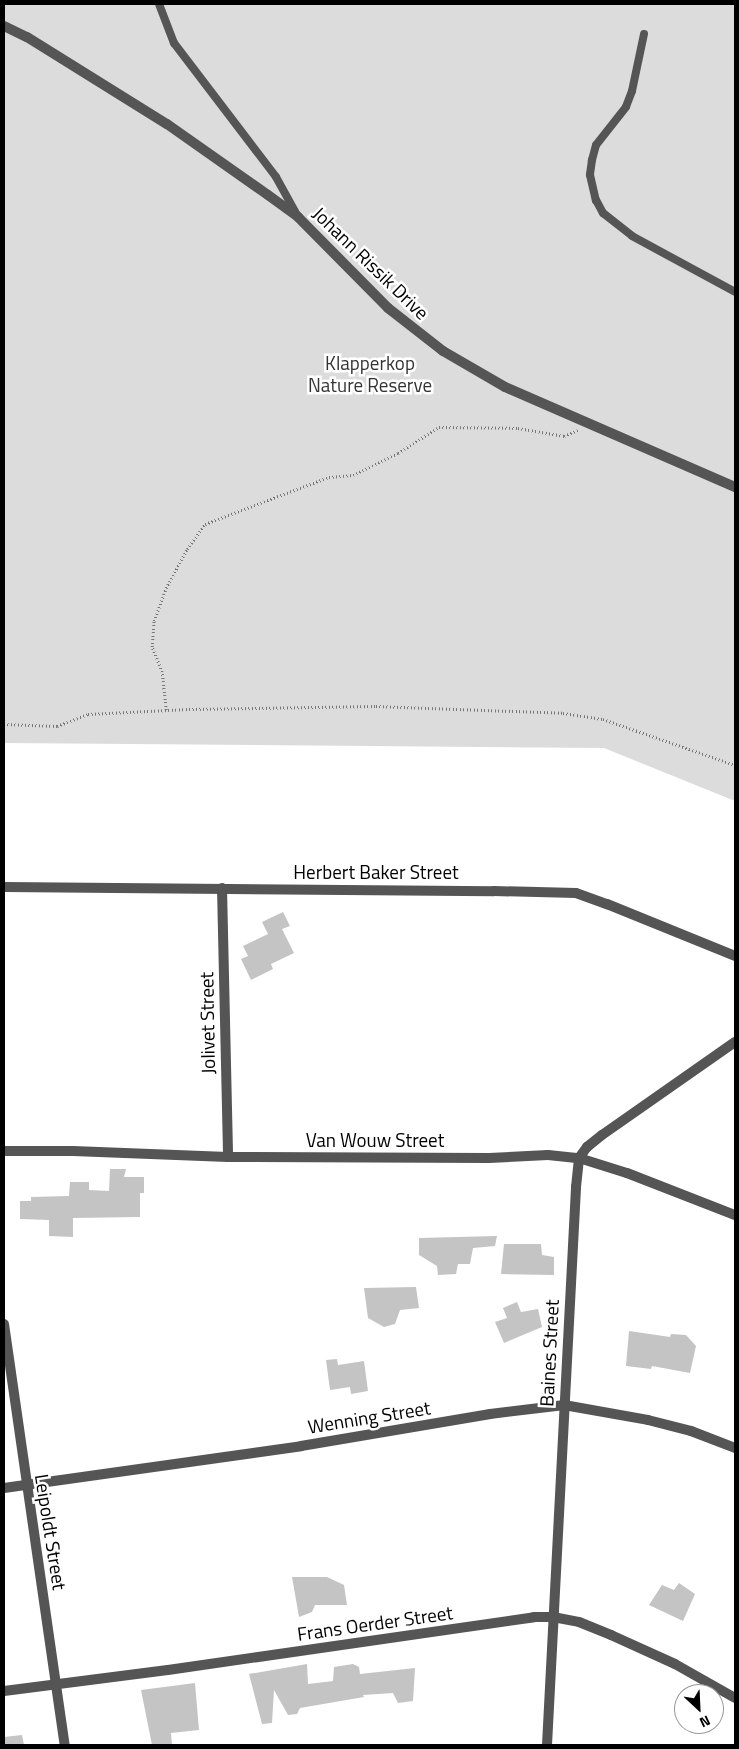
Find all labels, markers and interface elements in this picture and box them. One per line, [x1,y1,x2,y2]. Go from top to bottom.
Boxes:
street label: Johann Rissik Drive [308,202,434,324]
park label: Klapperkop Nature Reserve [308,352,432,396]
street label: Herbert Baker Street [293,861,459,883]
street label: Jolivet Street [195,972,219,1074]
street label: Van Wouw Street [306,1129,444,1151]
street label: Baines Street [535,1299,563,1407]
street label: Wenning Street [306,1396,432,1438]
street label: Leipoldt Street [31,1472,71,1592]
street label: Frans Oerder Street [296,1601,454,1645]
north arrow [674,1684,724,1734]
text: N [696,1711,714,1734]

